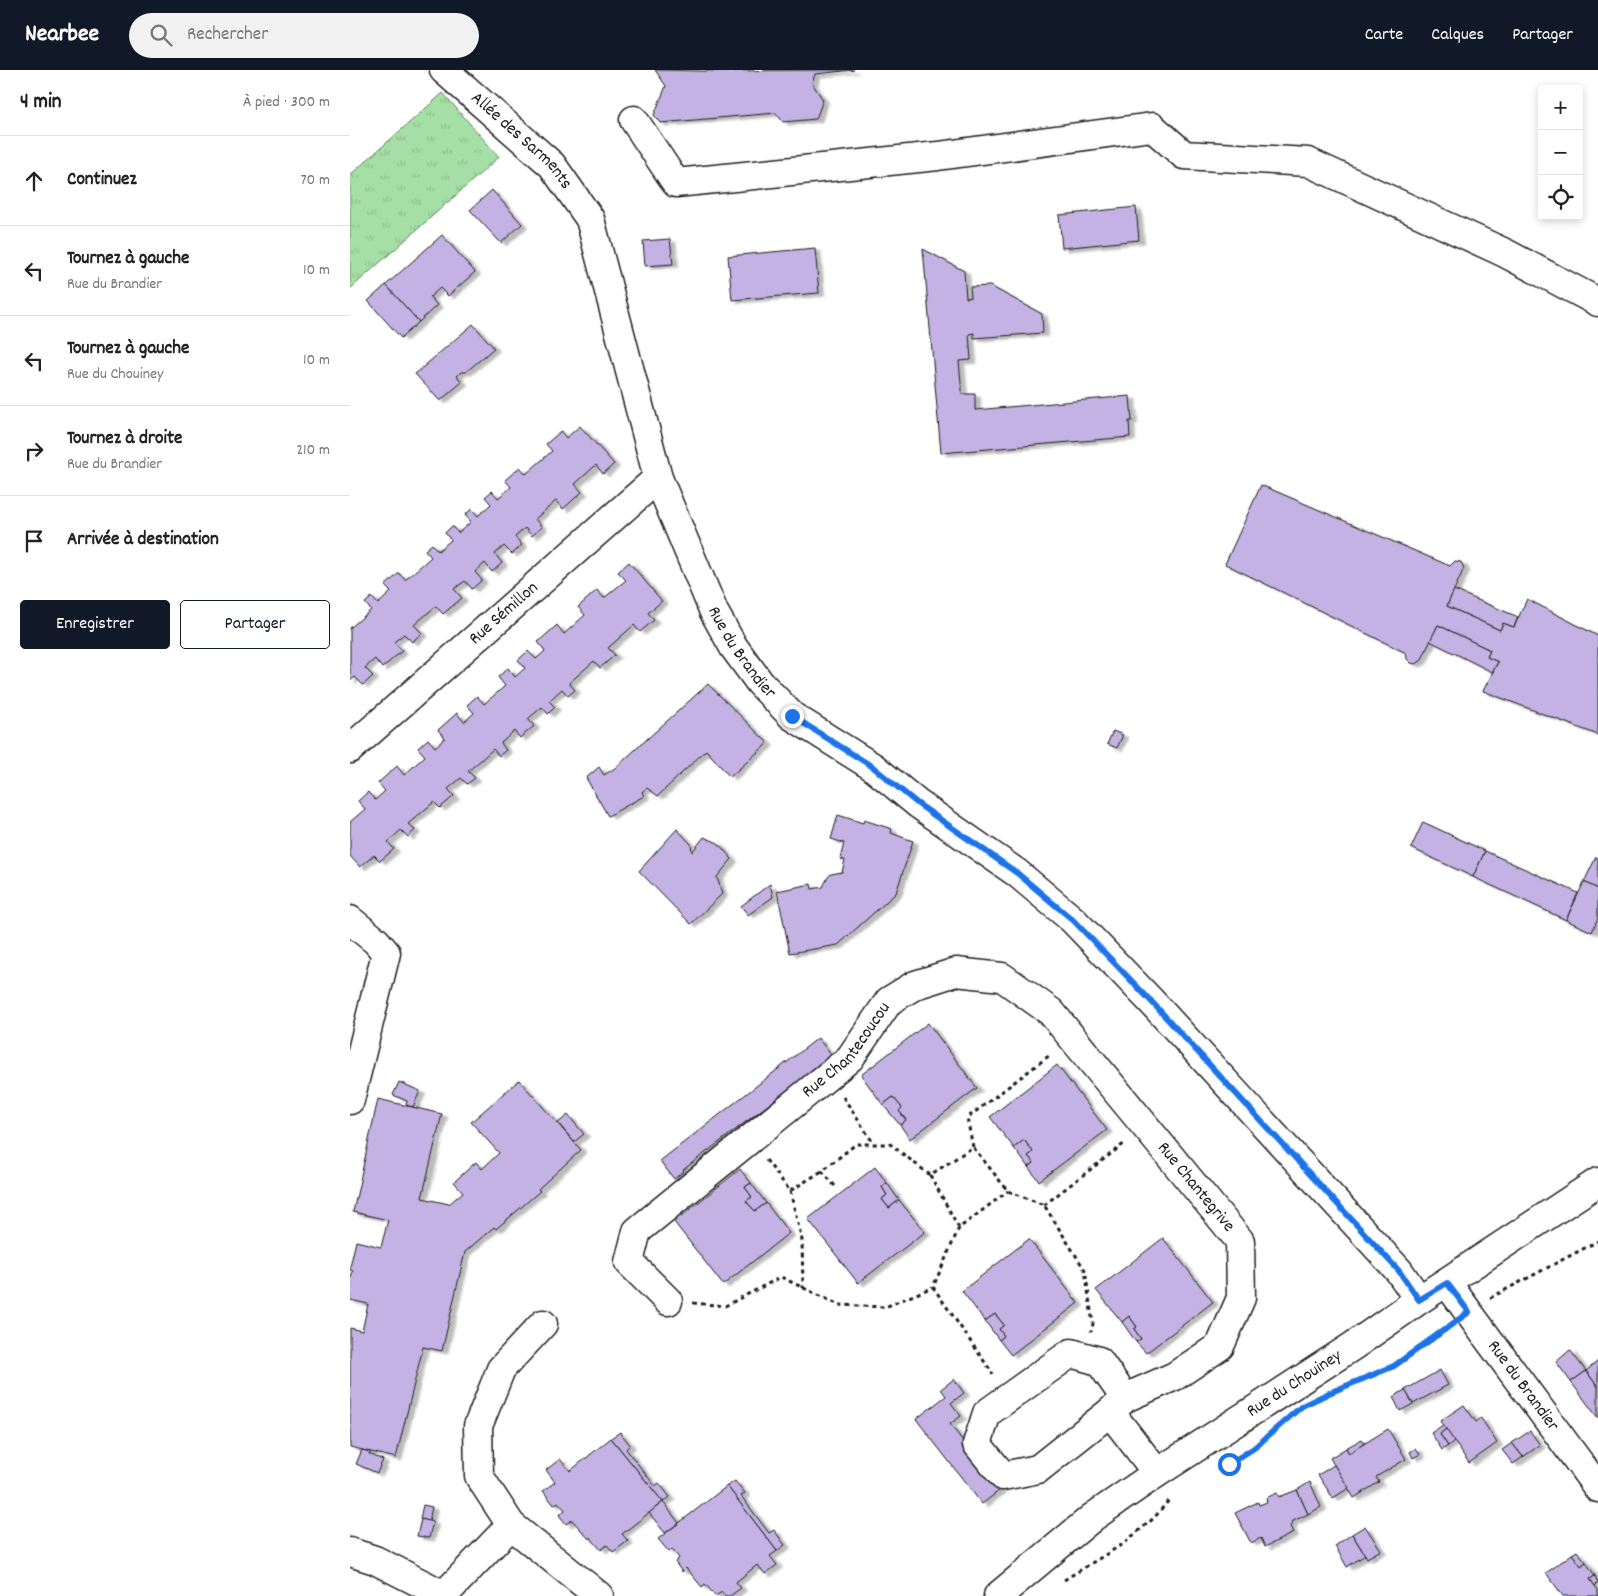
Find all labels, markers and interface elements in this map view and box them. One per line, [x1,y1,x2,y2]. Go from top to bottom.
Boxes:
search box [129,13,479,58]
text: Nearbee [25,18,99,52]
icon: search [147,21,175,49]
text: Rechercher [187,22,268,49]
text: Carte [1365,23,1403,48]
text: Calques [1431,23,1484,48]
text: Partager [1512,23,1573,48]
map controls [1538,85,1583,220]
button: + [1538,85,1583,130]
street label: Allée des Sarments [465,86,578,195]
text: 4 min [20,88,62,118]
text: À pied · 300 m [243,91,330,114]
button: − [1538,130,1583,175]
icon: ahead [20,167,48,195]
text: Continuez [67,167,137,194]
text: 70 m [300,169,330,192]
button: locate [1538,175,1583,220]
text: Tournez à gauche [67,246,189,273]
icon: left [20,257,48,285]
text: 10 m [303,259,330,282]
text: Rue du Brandier [67,273,162,296]
text: Tournez à gauche [67,336,189,363]
icon: left [20,347,48,375]
text: 10 m [303,349,330,372]
text: Rue du Chouiney [67,363,164,386]
text: Tournez à droite [67,426,182,453]
icon: right [20,437,48,465]
text: 210 m [296,439,330,462]
text: Rue du Brandier [67,453,162,476]
icon: arrive [20,527,48,555]
text: Arrivée à destination [67,527,219,554]
street label: Rue Sémillon [464,576,544,651]
button: Enregistrer [20,600,170,649]
button: Partager [180,600,330,649]
street label: Rue du Brandier [701,603,782,705]
route end [781,705,804,728]
street label: Rue Chantecoucou [797,997,897,1104]
street label: Rue Chantegrive [1151,1137,1241,1238]
street label: Rue du Brandier [1481,1335,1565,1437]
street label: Rue du Chouiney [1242,1344,1347,1424]
route start [1218,1453,1241,1476]

